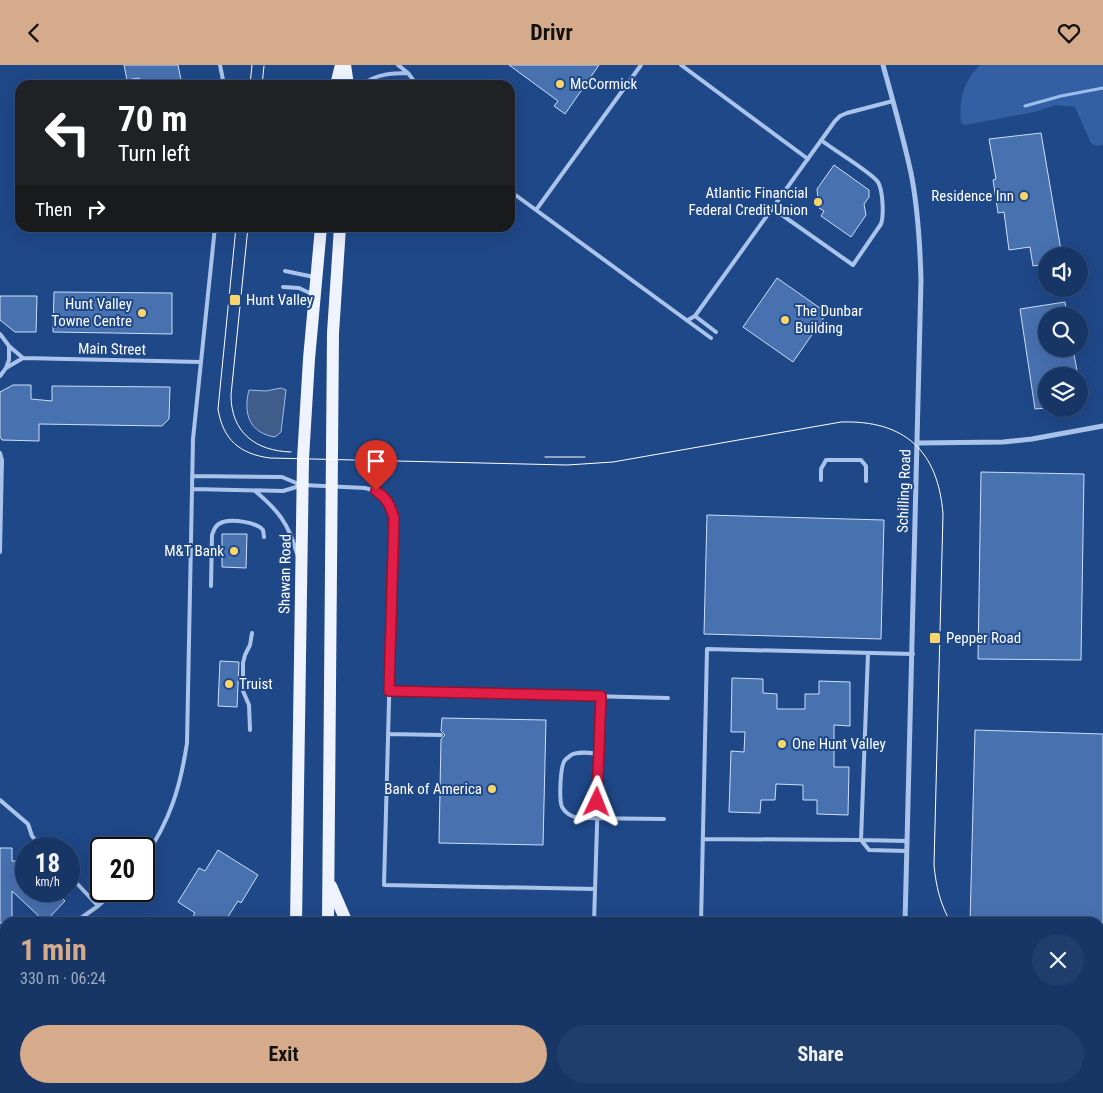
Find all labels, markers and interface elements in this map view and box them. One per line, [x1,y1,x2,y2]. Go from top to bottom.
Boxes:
icon: back [20,19,48,47]
icon: heart [1055,19,1083,47]
text: Drivr [530,20,573,45]
place label: McCormick [570,75,638,93]
marker: McCormick [554,78,566,90]
text: 70 m [118,99,187,140]
icon: left [35,100,100,165]
text: Turn left [118,141,190,166]
place label: Atlantic Financial Federal Credit Union [688,184,808,219]
place label: Residence Inn [931,187,1014,205]
marker: Residence Inn [1018,190,1030,202]
icon: right [82,195,110,223]
marker: Atlantic Financial Federal Credit Union [812,196,824,208]
text: Then [35,198,72,221]
map controls [1038,247,1088,417]
button: sound [1038,247,1088,297]
place label: Hunt Valley [246,291,313,309]
marker: Hunt Valley [228,293,242,307]
place label: Hunt Valley Towne Centre [51,295,132,330]
place label: The Dunbar Building [795,302,863,337]
marker: Hunt Valley Towne Centre [136,307,148,319]
button: search [1038,307,1088,357]
marker: The Dunbar Building [779,314,791,326]
street label: Main Street [78,339,146,359]
button: layers [1038,367,1088,417]
pin [355,440,397,491]
icon: arrive [362,447,390,475]
street label: Schilling Road [894,449,914,533]
street label: Shawan Road [275,534,295,614]
place label: M&T Bank [164,542,224,560]
marker: M&T Bank [228,545,240,557]
place label: Pepper Road [946,629,1021,647]
marker: Pepper Road [928,631,942,645]
place label: Truist [239,675,273,693]
marker: Truist [223,678,235,690]
place label: One Hunt Valley [792,735,886,753]
marker: One Hunt Valley [776,738,788,750]
position arrow [570,775,622,827]
place label: Bank of America [384,780,482,798]
marker: Bank of America [486,783,498,795]
speed limit sign: 20 [90,837,155,902]
text: 18 [35,849,60,878]
text: km/h [35,875,60,889]
text: 1 min [20,932,87,967]
button: close [1032,934,1084,986]
text: 330 m · 06:24 [20,969,106,988]
button: Exit [20,1025,547,1083]
button: Share [557,1025,1084,1083]

